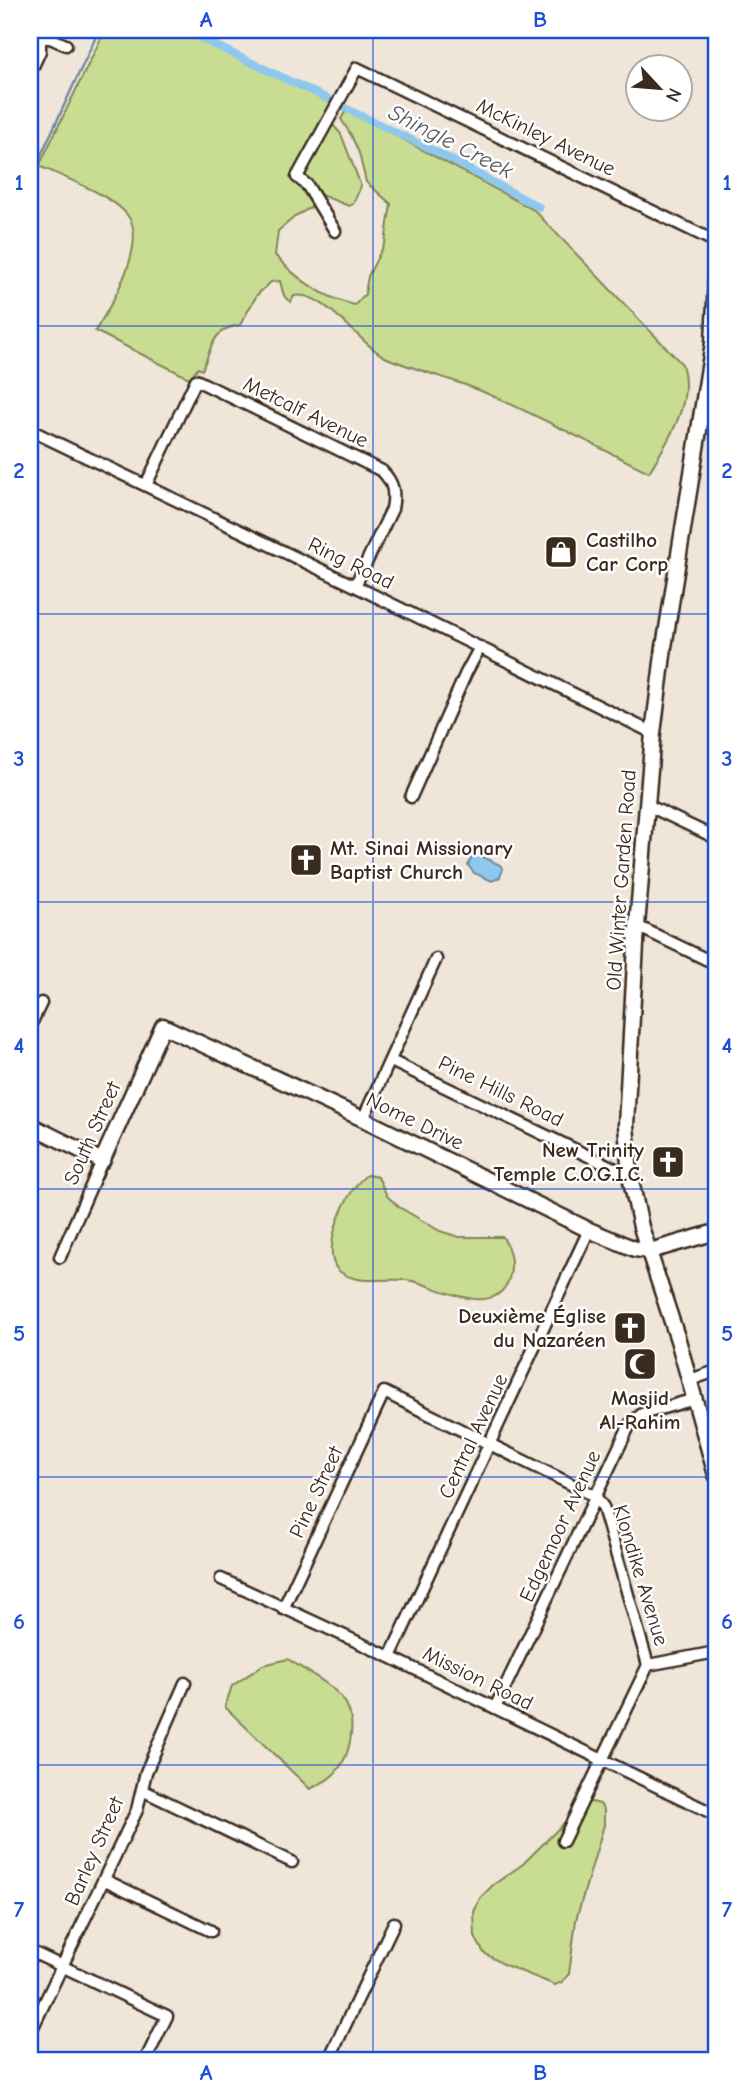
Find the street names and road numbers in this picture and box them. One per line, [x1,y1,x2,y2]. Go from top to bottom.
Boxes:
street label: McKinley Avenue [473,93,619,181]
street label: Metcalf Avenue [240,371,372,453]
street label: Ring Road [304,532,398,594]
street label: Old Winter Garden Road [601,769,641,991]
street label: Pine Hills Road [435,1050,567,1132]
street label: South Street [59,1077,126,1188]
street label: Nome Drive [363,1087,467,1155]
street label: Central Avenue [434,1370,512,1502]
street label: Pine Street [284,1442,348,1542]
street label: Edgemoor Avenue [514,1446,606,1606]
street label: Klondike Avenue [608,1502,674,1648]
street label: Mission Road [419,1641,537,1715]
street label: Barley Street [59,1792,129,1909]

